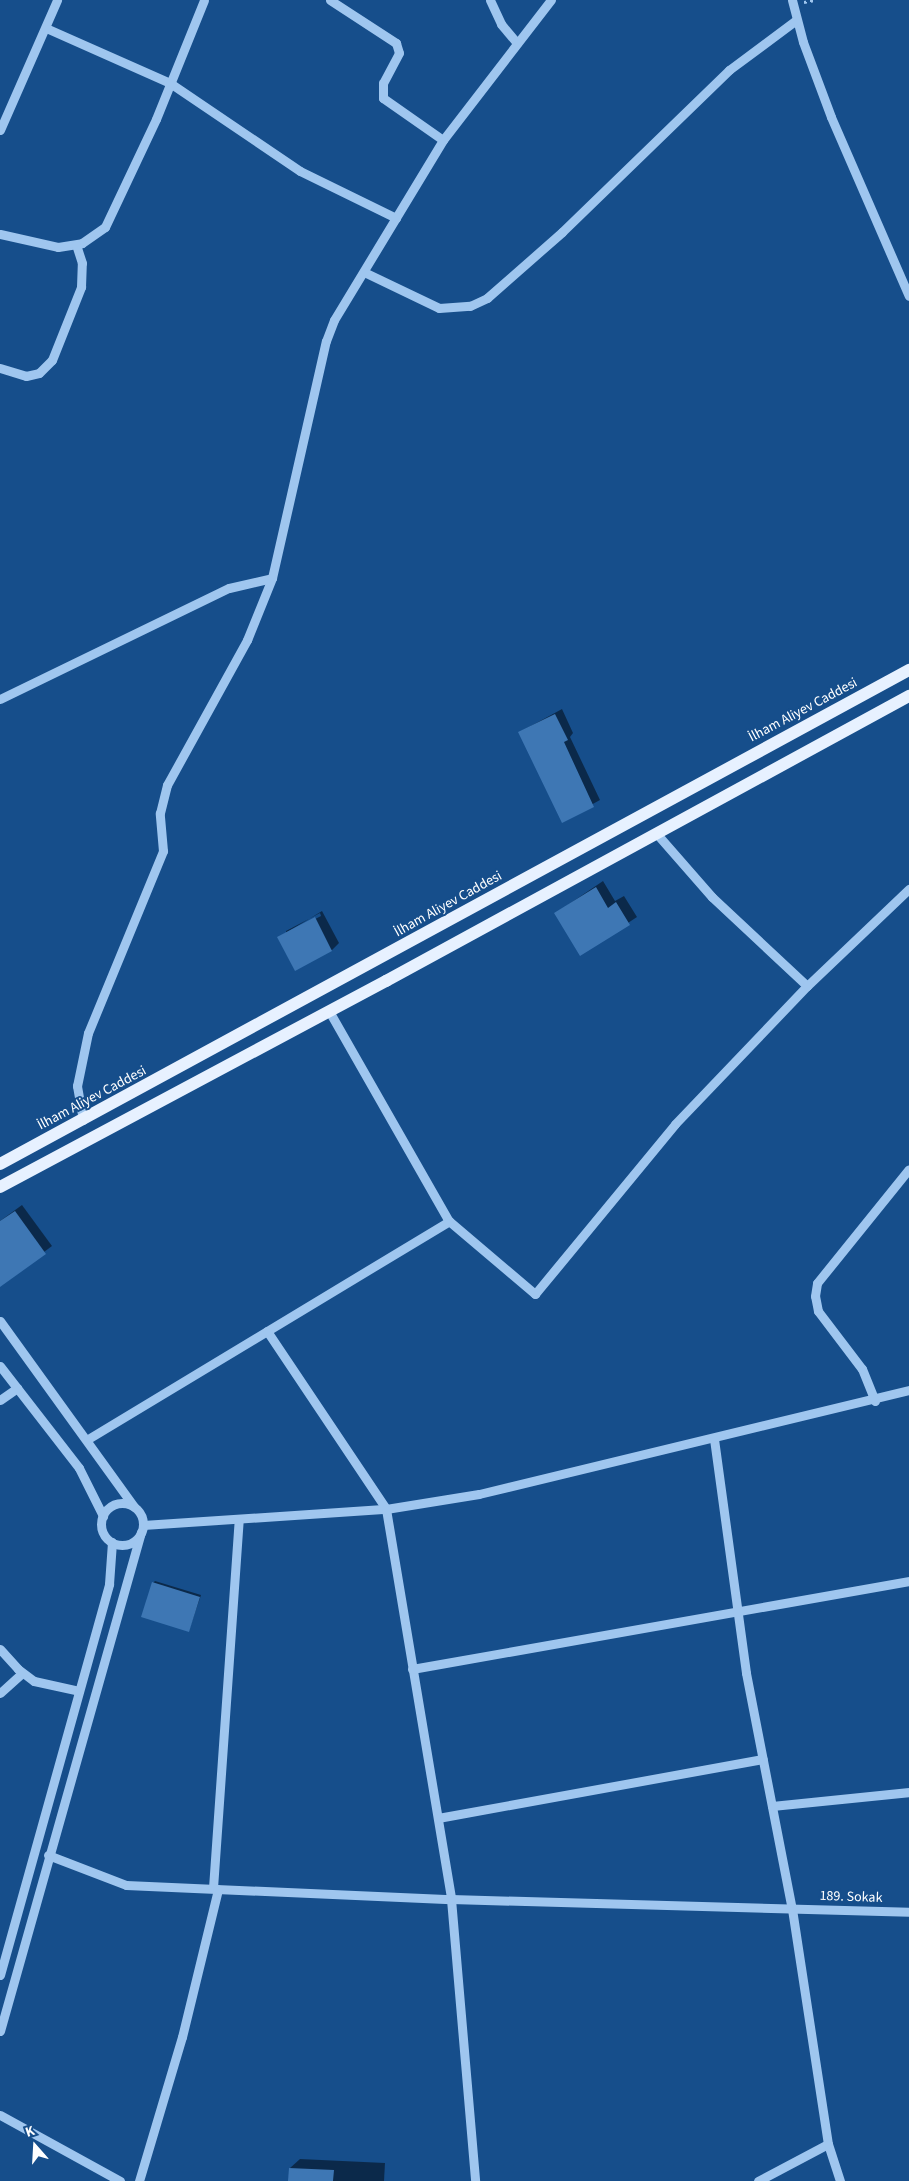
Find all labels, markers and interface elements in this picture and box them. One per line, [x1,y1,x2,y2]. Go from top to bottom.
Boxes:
street label: İlham Aliyev Caddesi [746,674,860,746]
street label: İlham Aliyev Caddesi [391,867,505,941]
street label: İlham Aliyev Caddesi [35,1062,149,1134]
street label: 189. Sokak [819,1888,883,1906]
north arrow [10,2121,60,2171]
text: K [23,2121,37,2143]

